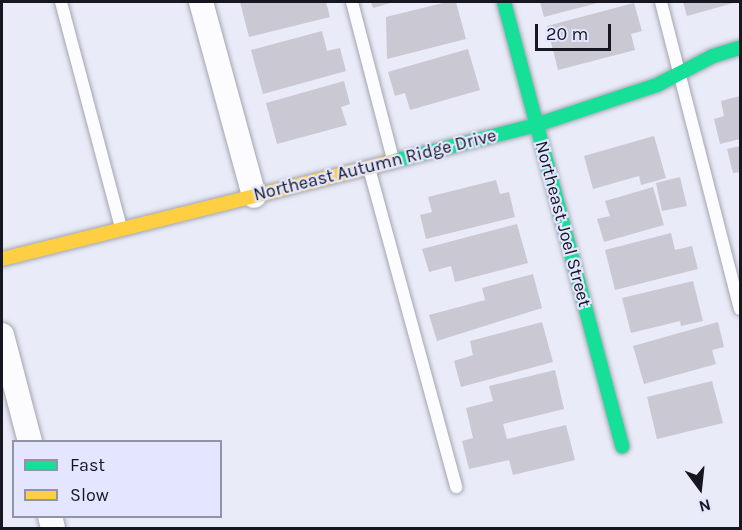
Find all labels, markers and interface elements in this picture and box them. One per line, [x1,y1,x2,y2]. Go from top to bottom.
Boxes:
scale bar [538,12,614,50]
text: 20 m [546,23,588,45]
street label: Northeast Autumn Ridge Drive [251,124,499,206]
street label: Northeast Joel Street [530,139,596,309]
legend [12,440,222,518]
text: Fast [70,454,105,476]
north arrow [670,458,730,518]
text: Slow [70,484,109,506]
text: N [697,495,713,517]

